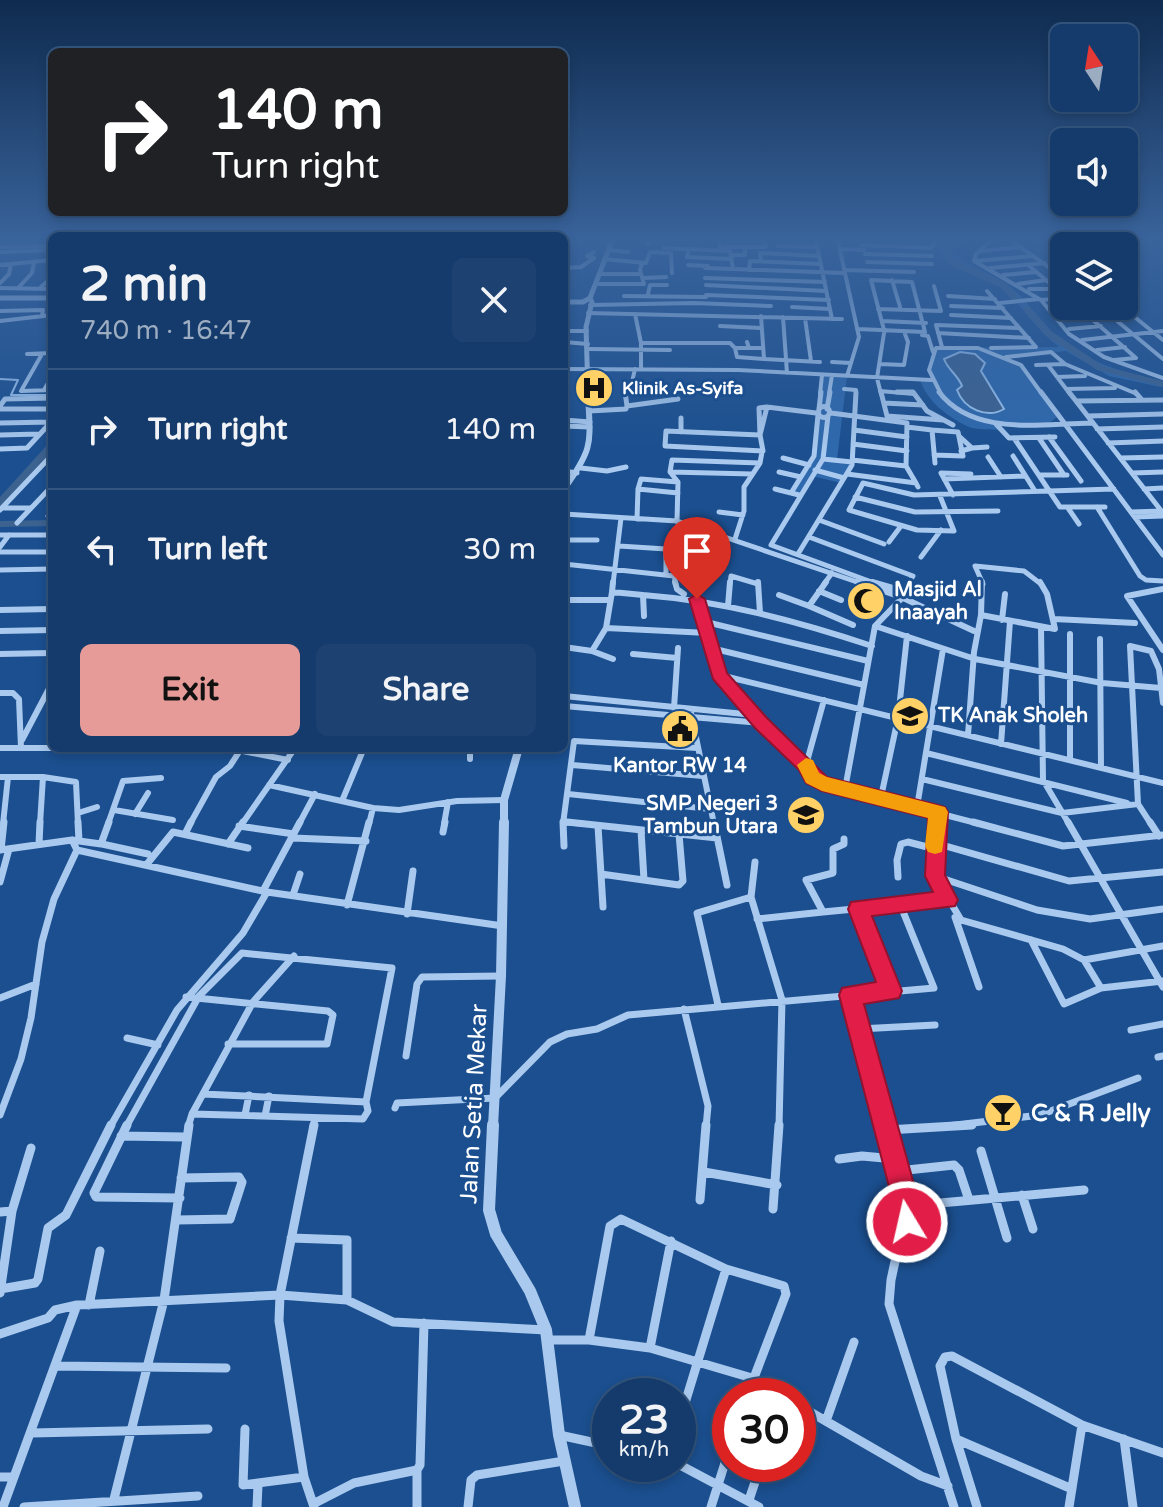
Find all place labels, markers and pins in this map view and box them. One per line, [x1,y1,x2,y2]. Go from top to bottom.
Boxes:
hospital icon: Klinik As-Syifa [573,367,615,409]
place label: Klinik As-Syifa [622,377,743,399]
pin [663,517,731,599]
place label: Masjid Al Inaayah [894,578,982,625]
mosque icon: Masjid Al Inaayah [845,580,887,622]
school or university icon: TK Anak Sholeh [889,695,931,737]
place label: TK Anak Sholeh [937,704,1088,728]
public building icon: Kantor RW 14 [659,708,701,750]
place label: Kantor RW 14 [613,754,747,778]
place label: SMP Negeri 3 Tambun Utara [642,792,778,839]
school or university icon: SMP Negeri 3 Tambun Utara [785,794,827,836]
bar icon: C & R Jelly [982,1092,1024,1134]
place label: C & R Jelly [1031,1099,1151,1128]

